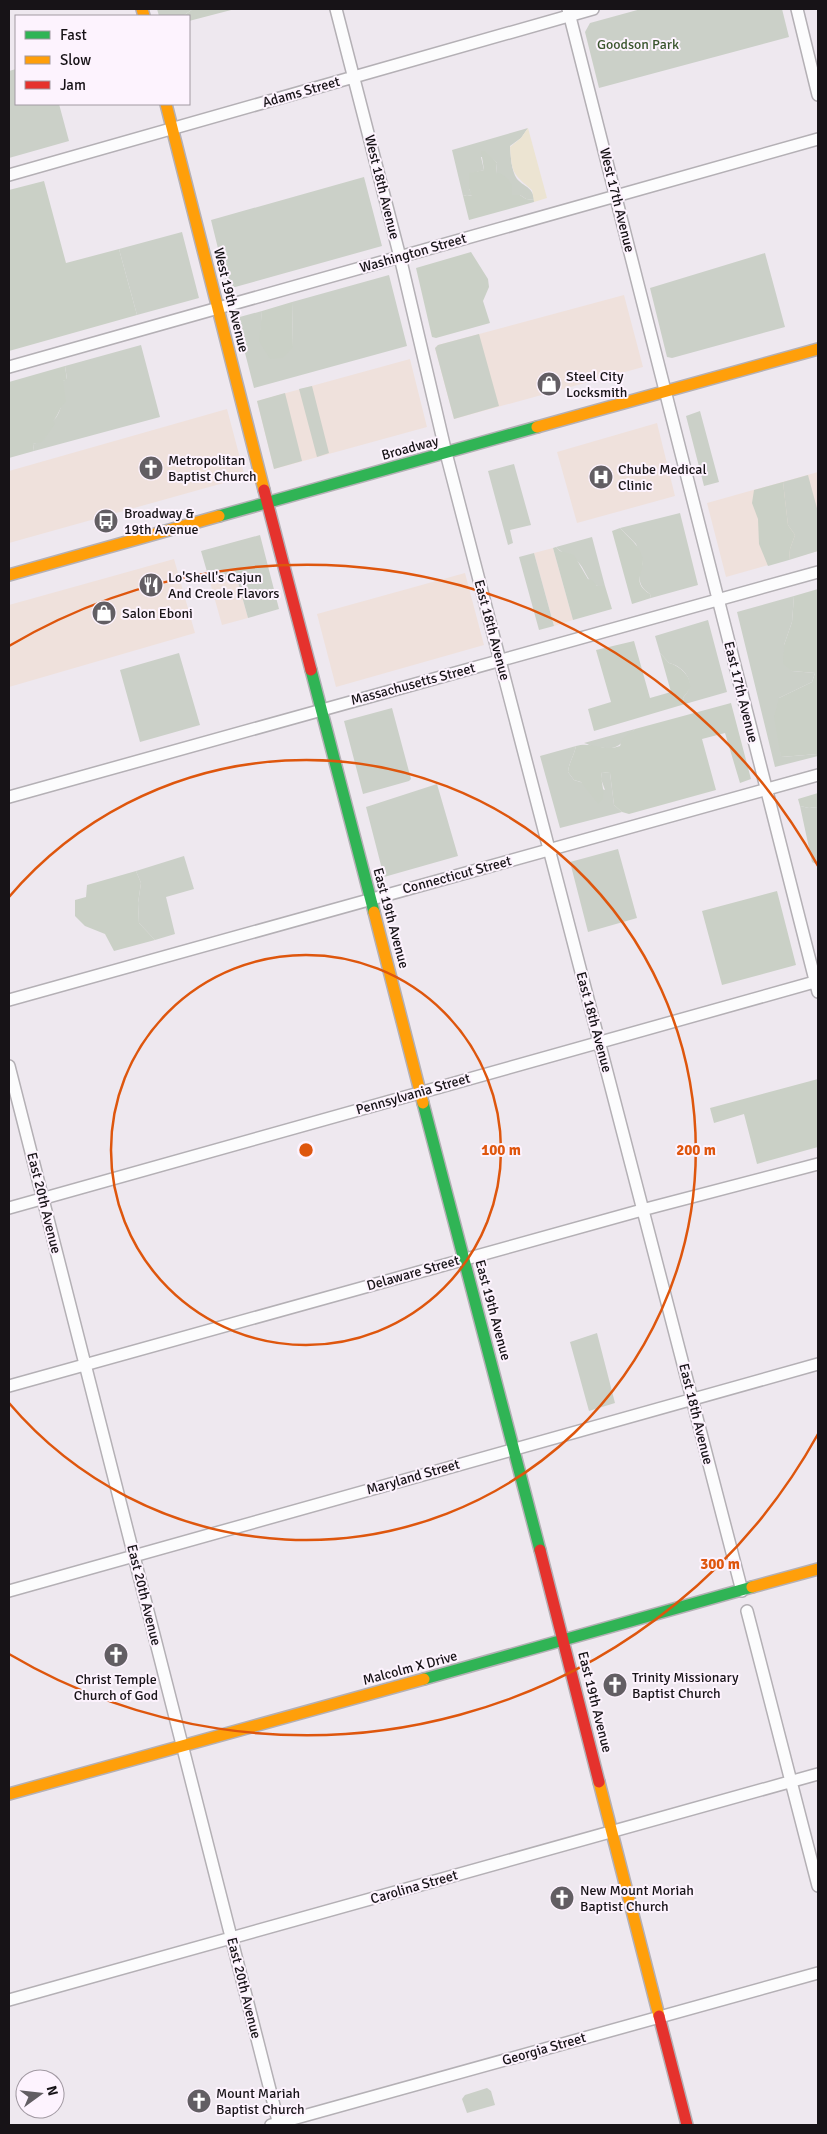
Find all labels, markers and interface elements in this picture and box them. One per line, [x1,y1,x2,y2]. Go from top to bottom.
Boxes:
legend [15,15,190,105]
text: Fast [60,26,87,44]
park label: Goodson Park [597,36,679,53]
text: Slow [60,51,91,69]
street label: Adams Street [260,73,342,111]
text: Jam [60,76,86,94]
street label: West 18th Avenue [361,133,403,241]
street label: West 17th Avenue [596,146,638,254]
street label: Washington Street [358,230,468,276]
street label: West 19th Avenue [210,246,252,354]
place label: Steel City Locksmith [566,368,627,401]
shop icon: Steel City Locksmith [536,371,562,397]
street label: Broadway [380,432,441,464]
place label: Metropolitan Baptist Church [168,452,257,485]
church icon: Metropolitan Baptist Church [138,455,164,481]
place label: Chube Medical Clinic [618,461,707,494]
hospital icon: Chube Medical Clinic [588,464,614,490]
place label: Broadway & 19th Avenue [124,505,199,538]
bus stop icon: Broadway & 19th Avenue [93,508,119,534]
place label: Lo'Shell's Cajun And Creole Flavors [168,569,279,602]
restaurant icon: Lo'Shell's Cajun And Creole Flavors [138,572,164,598]
street label: East 18th Avenue [470,578,514,682]
shop icon: Salon Eboni [91,600,117,626]
place label: Salon Eboni [122,605,193,622]
street label: East 17th Avenue [720,640,762,744]
street label: Massachusetts Street [349,659,477,709]
street label: Connecticut Street [401,852,513,898]
street label: East 19th Avenue [369,866,413,970]
street label: East 18th Avenue [572,970,616,1074]
street label: Pennsylvania Street [354,1070,472,1118]
centre of rings [297,1141,315,1159]
text: 100 m [481,1141,521,1159]
text: 200 m [676,1141,716,1159]
street label: East 20th Avenue [23,1151,65,1255]
street label: Delaware Street [365,1252,461,1294]
street label: East 19th Avenue [471,1258,515,1362]
street label: East 18th Avenue [675,1362,717,1466]
street label: Maryland Street [364,1456,462,1498]
street label: East 20th Avenue [123,1543,165,1647]
text: 300 m [700,1555,740,1573]
church icon: Christ Temple Church of God [103,1642,129,1668]
street label: Malcolm X Drive [361,1647,459,1689]
street label: East 19th Avenue [574,1650,616,1754]
place label: Trinity Missionary Baptist Church [632,1669,739,1702]
place label: Christ Temple Church of God [74,1671,158,1704]
church icon: Trinity Missionary Baptist Church [602,1672,628,1698]
street label: Carolina Street [369,1866,460,1908]
place label: New Mount Moriah Baptist Church [580,1882,694,1915]
church icon: New Mount Moriah Baptist Church [549,1885,575,1911]
street label: East 20th Avenue [223,1936,265,2040]
street label: Georgia Street [500,2029,588,2069]
north arrow [15,2069,65,2119]
text: N [43,2084,62,2098]
place label: Mount Mariah Baptist Church [216,2085,305,2118]
church icon: Mount Mariah Baptist Church [186,2088,212,2114]

